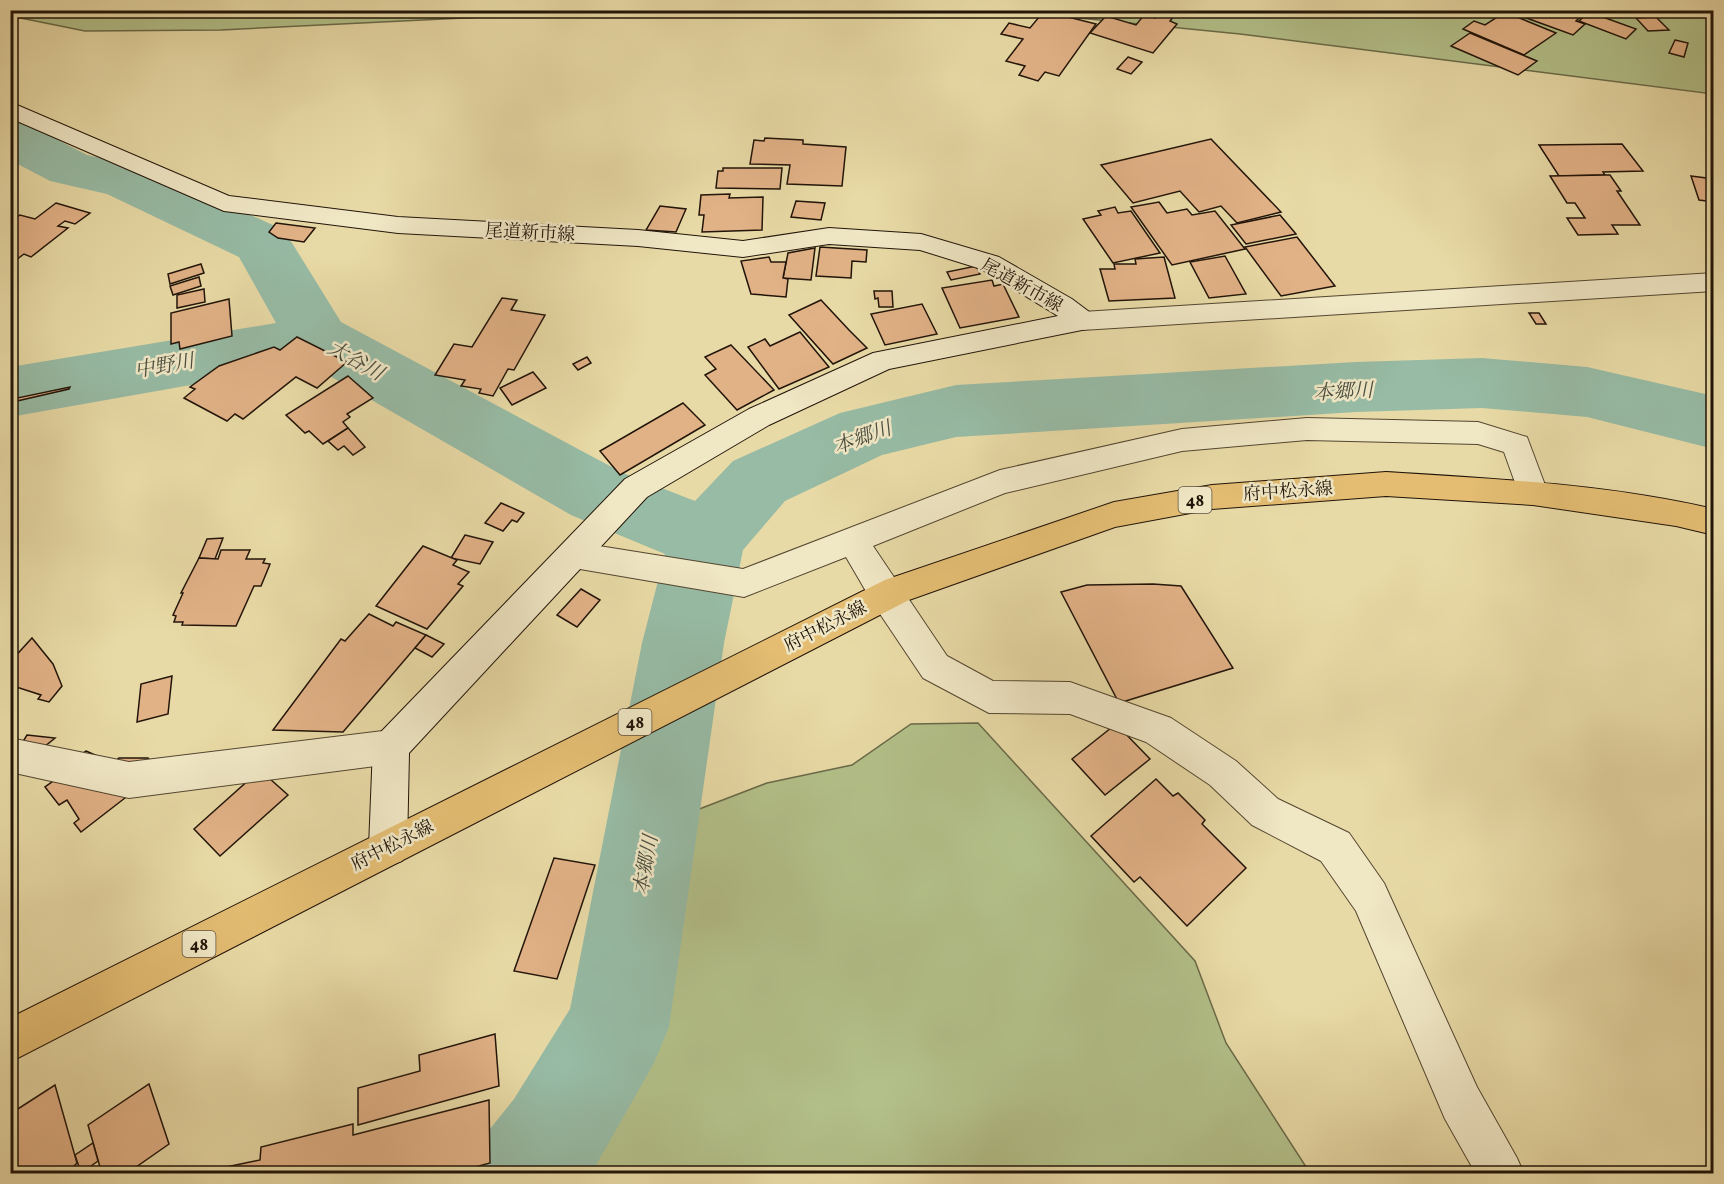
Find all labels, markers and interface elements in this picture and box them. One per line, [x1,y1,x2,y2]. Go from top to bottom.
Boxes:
street label: 尾道新市線 [484,219,576,248]
street label: 尾道新市線 [976,254,1067,319]
water label: 大谷川 [322,335,390,390]
water label: 中野川 [132,348,198,386]
water label: 本郷川 [1312,377,1376,409]
water label: 本郷川 [830,415,898,462]
street label: 府中松永線 [1242,477,1334,508]
road number: 48 [1178,487,1212,513]
street label: 府中松永線 [780,596,871,659]
road number: 48 [618,709,652,735]
street label: 府中松永線 [347,815,438,878]
water label: 本郷川 [628,831,666,897]
road number: 48 [182,931,216,957]

